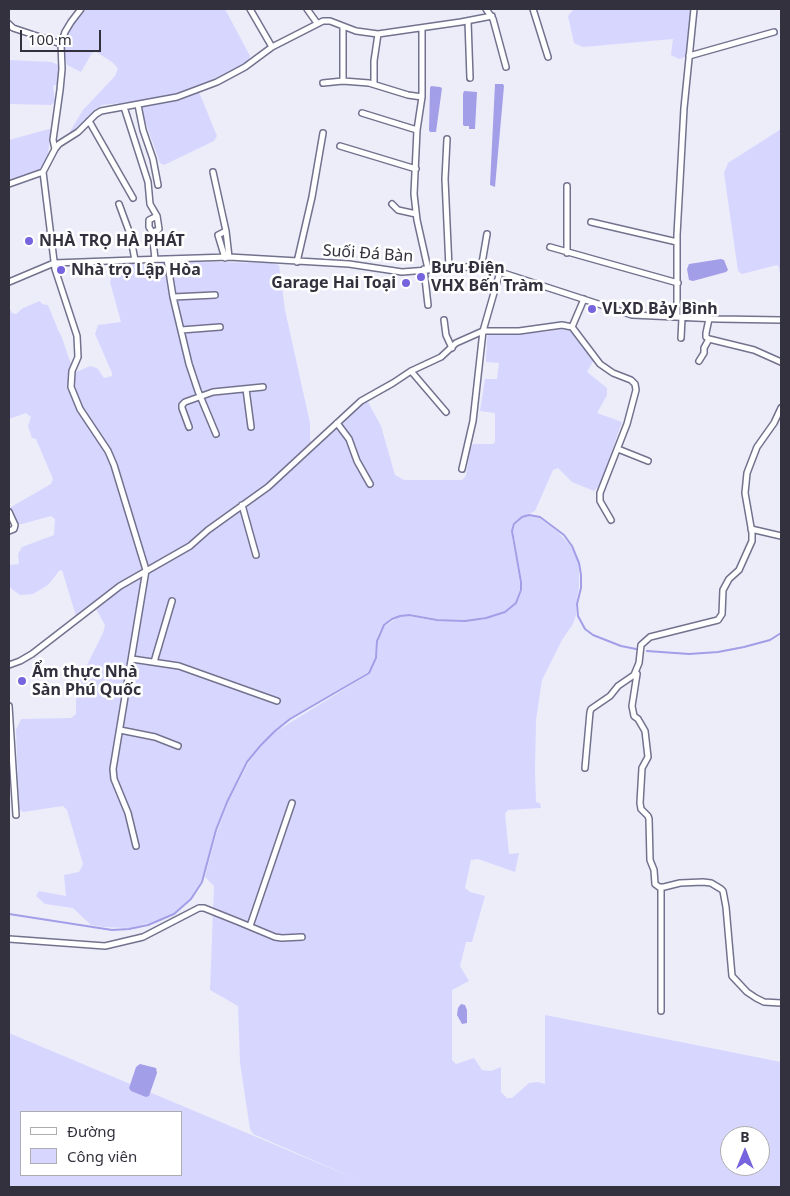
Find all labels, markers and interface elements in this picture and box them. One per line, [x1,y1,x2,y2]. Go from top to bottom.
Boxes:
scale bar [22,20,104,52]
text: 100 m [28,29,72,49]
place label: NHÀ TRỌ HÀ PHÁT [39,231,185,251]
marker: NHÀ TRỌ HÀ PHÁT [23,235,35,247]
street label: Suối Đá Bàn [322,241,414,267]
place label: Bưu Điện VHX Bến Tràm [431,258,544,296]
place label: Nhà trọ Lập Hòa [71,260,201,280]
marker: Nhà trọ Lập Hòa [55,264,67,276]
marker: Bưu Điện VHX Bến Tràm [415,271,427,283]
place label: Garage Hai Toại [271,273,396,293]
marker: Garage Hai Toại [400,277,412,289]
place label: VLXD Bảy Bình [602,299,718,319]
marker: VLXD Bảy Bình [586,303,598,315]
place label: Ẩm thực Nhà Sàn Phú Quốc [32,662,141,700]
marker: Ẩm thực Nhà Sàn Phú Quốc [16,675,28,687]
legend [20,1111,182,1176]
text: Đường [67,1121,116,1141]
north arrow [720,1126,770,1176]
text: B [740,1127,750,1146]
text: Công viên [67,1146,137,1166]

